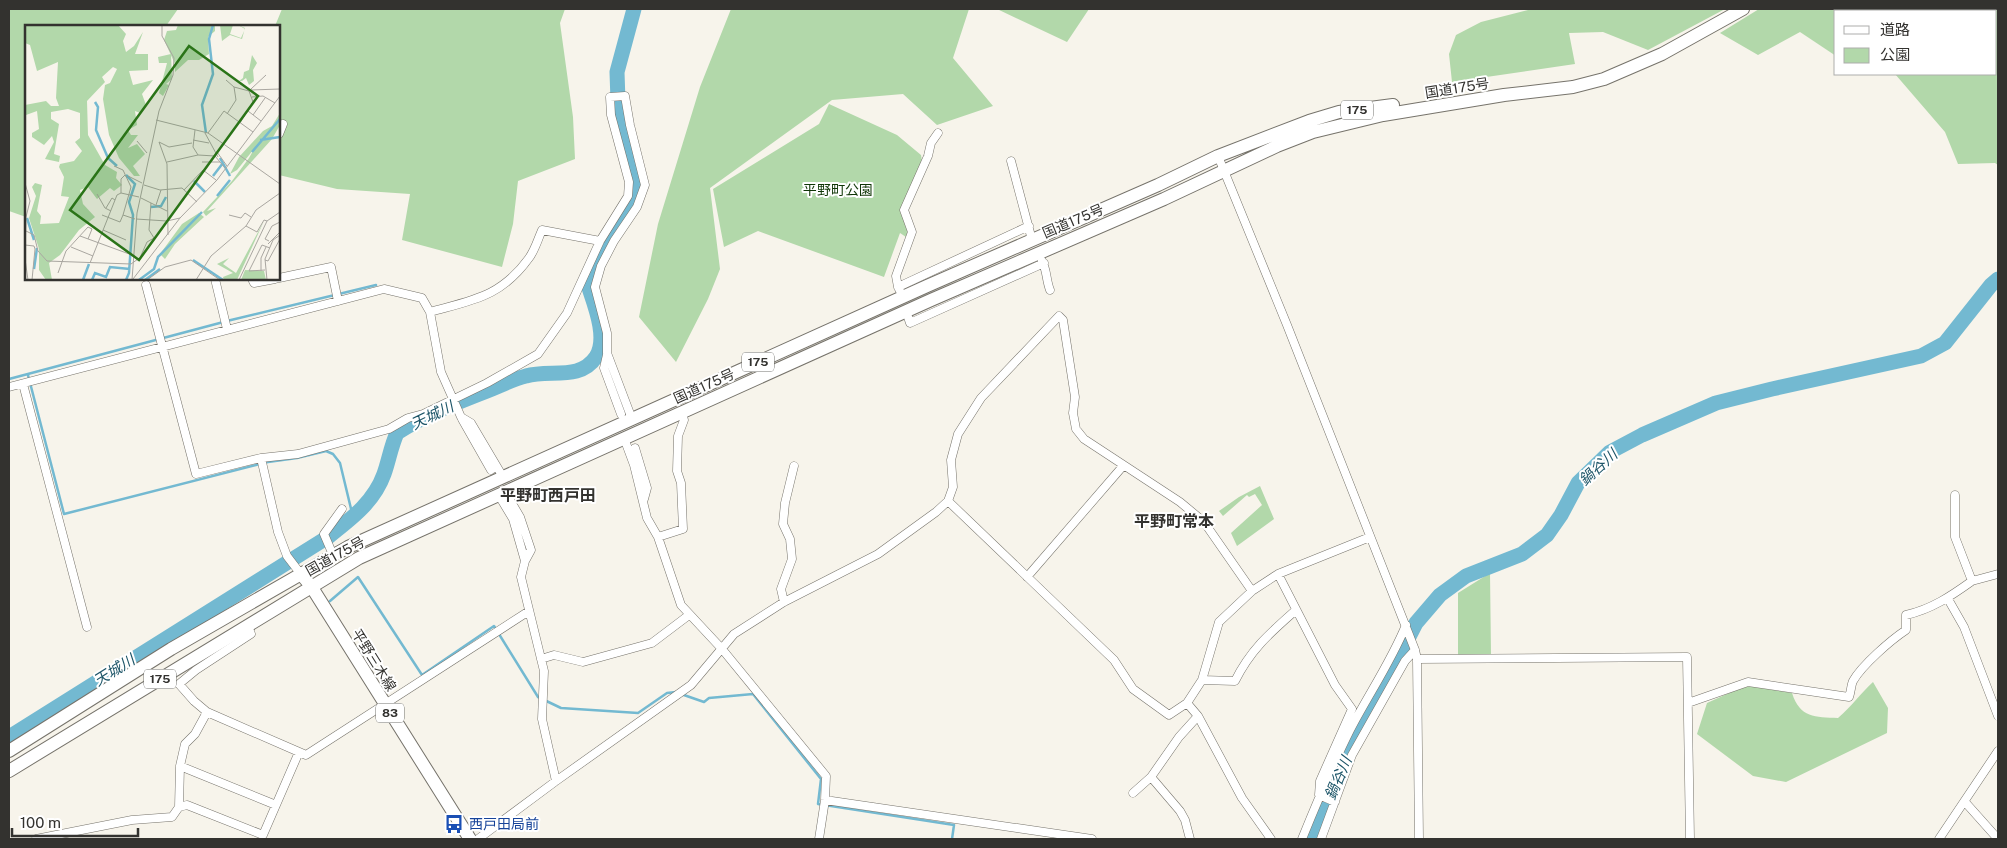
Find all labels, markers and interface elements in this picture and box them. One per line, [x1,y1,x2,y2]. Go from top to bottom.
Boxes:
legend [1834,10,1997,75]
text: 道路 [1880,21,1910,38]
inset map [25,25,280,280]
text: 公園 [1880,46,1910,63]
street label: 国道175号 [1424,75,1490,101]
road number: 175 [1341,100,1373,120]
park label: 平野町公園 [803,182,873,198]
street label: 国道175号 [1040,201,1106,241]
road number: 175 [742,352,774,372]
street label: 国道175号 [671,365,737,407]
water label: 天城川 [408,397,458,433]
water label: 鍋谷川 [1576,444,1622,488]
district label: 平野町西戸田 [500,486,596,505]
district label: 平野町常本 [1134,512,1214,531]
street label: 国道175号 [303,533,367,579]
street label: 平野三木線 [349,626,399,694]
water label: 天城川 [90,650,139,689]
road number: 175 [144,670,176,689]
road number: 83 [376,704,404,722]
water label: 鍋谷川 [1321,752,1355,802]
scale bar [12,806,139,838]
bus stop icon: 西戸田局前 [443,813,465,835]
text: 100 m [20,814,61,831]
place label: 西戸田局前 [469,816,539,832]

